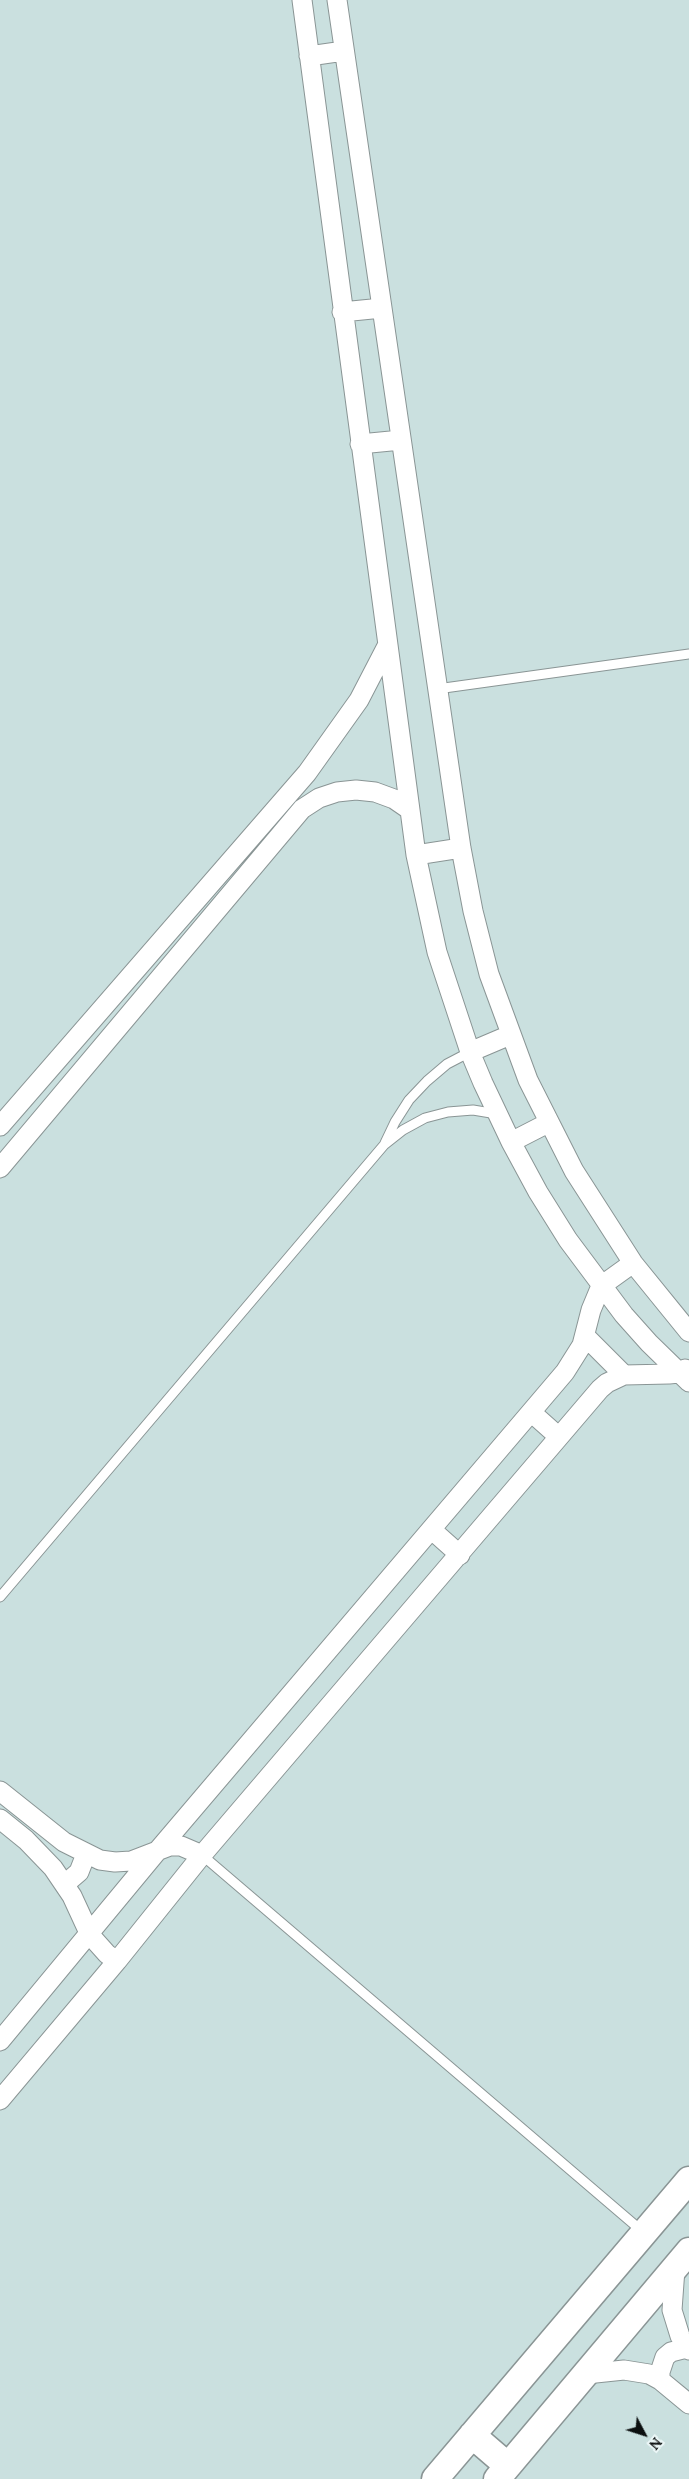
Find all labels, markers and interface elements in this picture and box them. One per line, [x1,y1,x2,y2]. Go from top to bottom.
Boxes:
north arrow [619,2409,669,2459]
text: N [645,2434,666,2454]

